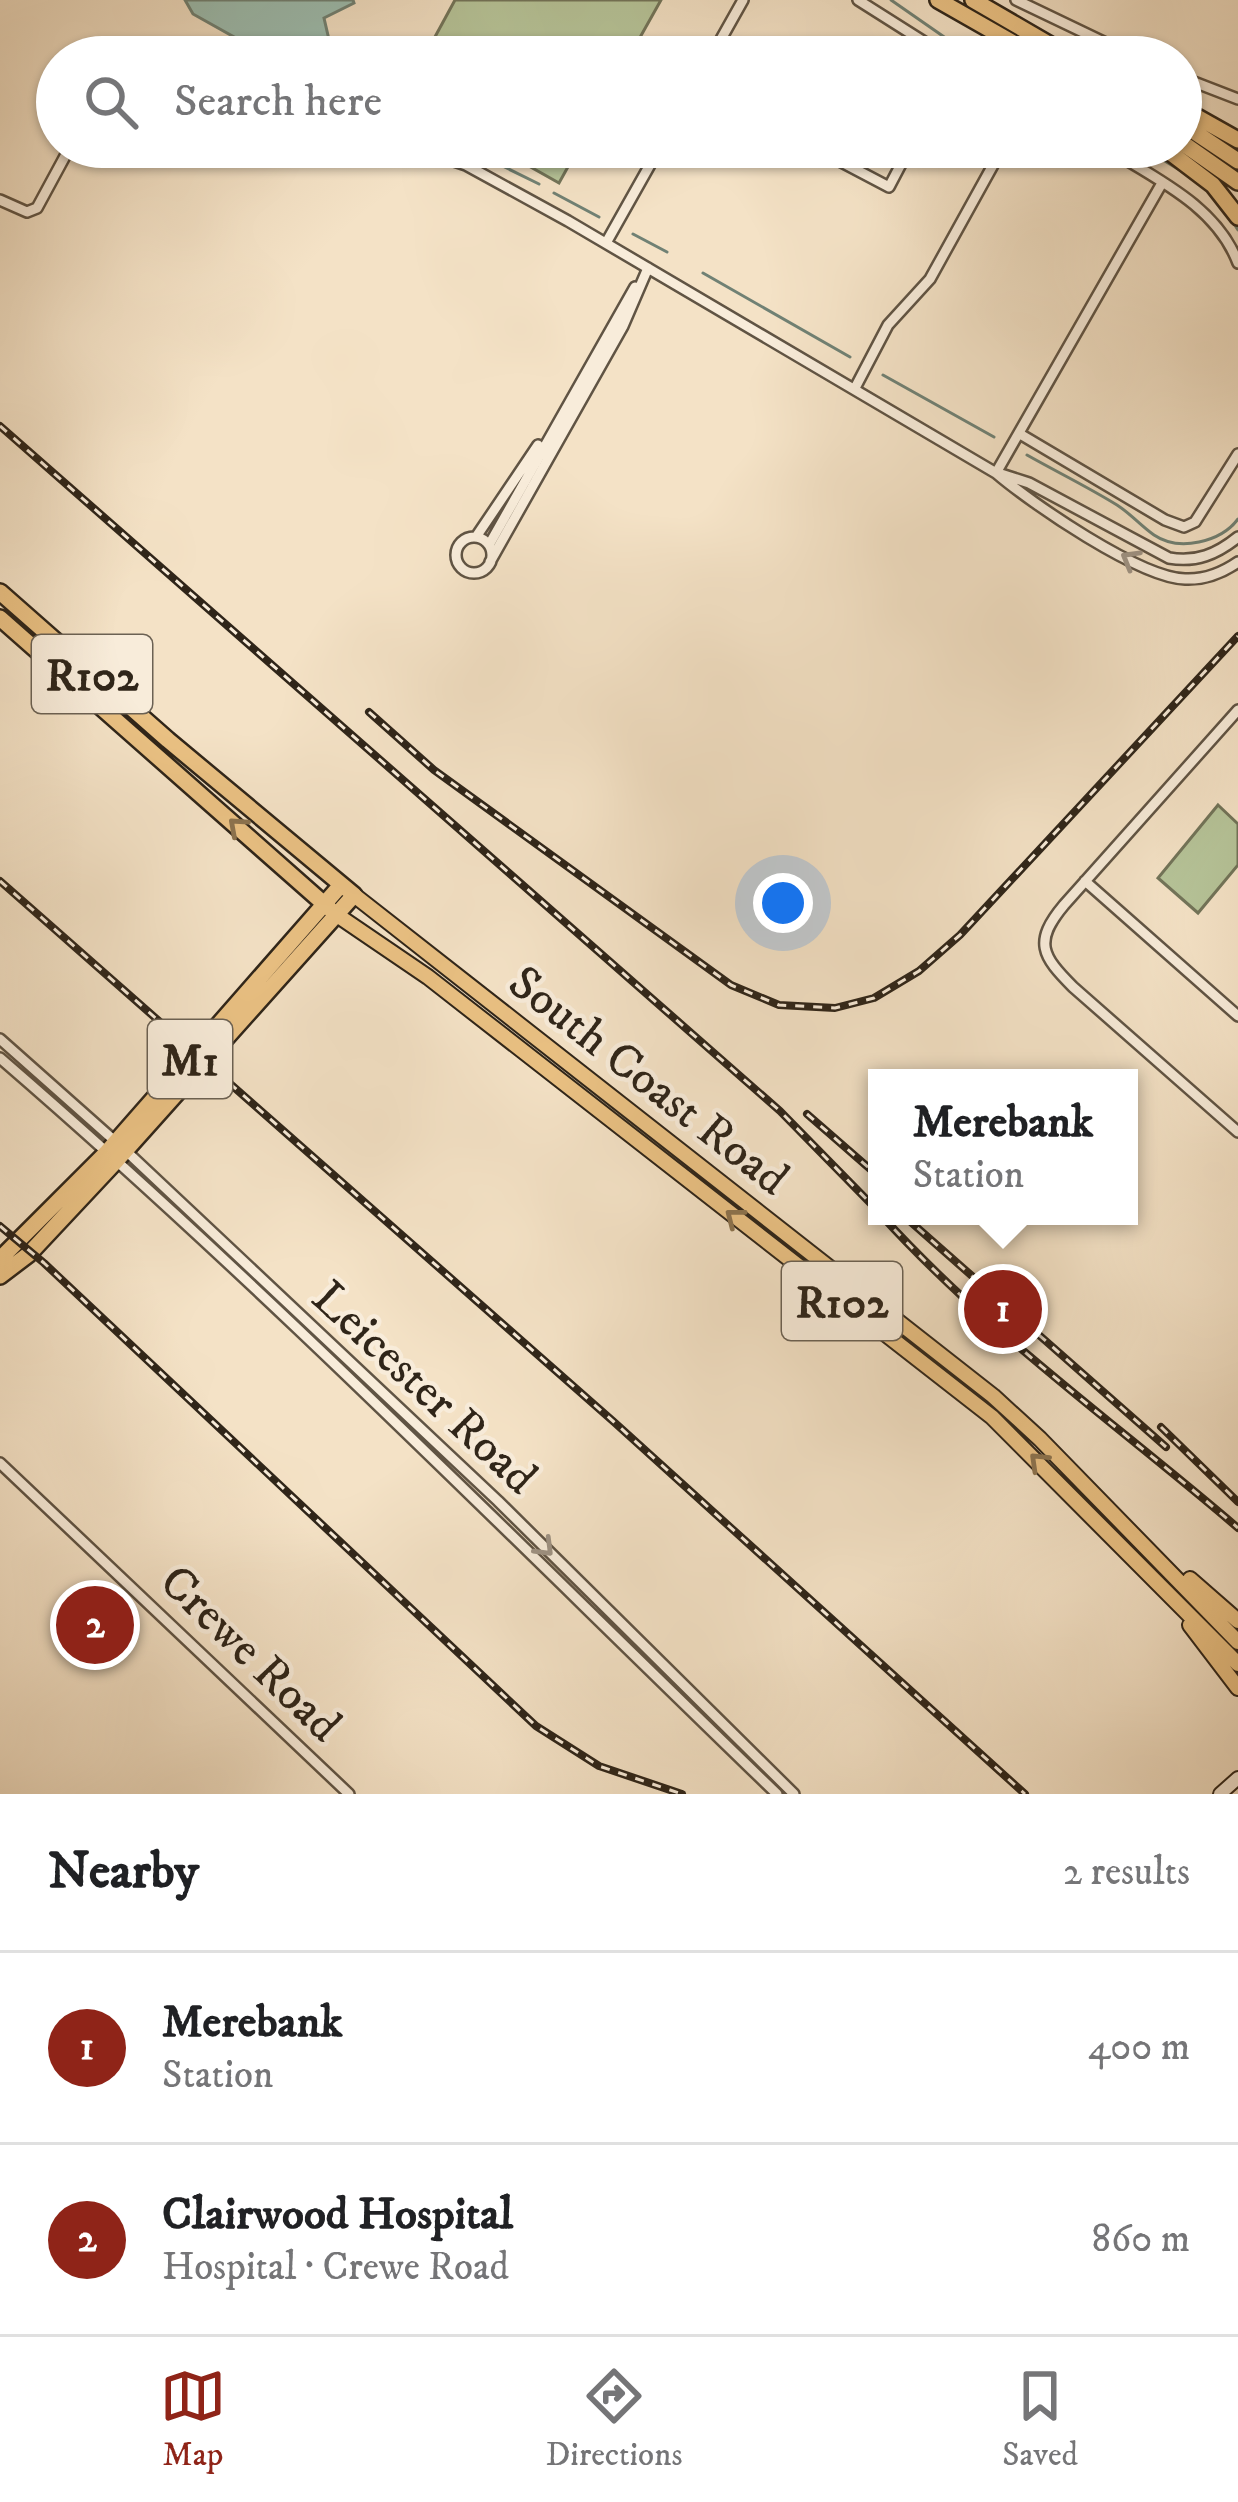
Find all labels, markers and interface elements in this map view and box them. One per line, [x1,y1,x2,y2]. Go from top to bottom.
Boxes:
search box [36,36,1202,168]
icon: search [78,69,144,135]
text: Search here [174,74,382,130]
one-way arrow [1121,550,1142,573]
road number: R102 [32,635,152,713]
one-way arrow [230,819,251,840]
your location [753,873,813,933]
street label: South Coast Road [496,953,800,1209]
road number: M1 [148,1020,232,1098]
popup [868,1069,1138,1225]
text: Merebank [913,1095,1093,1151]
text: Station [913,1151,1024,1200]
one-way arrow [726,1210,748,1231]
road number: R102 [782,1262,902,1340]
pin: 1 [964,1264,1042,1354]
street label: Leicester Road [299,1269,549,1508]
one-way arrow [1030,1453,1052,1475]
one-way arrow [531,1534,553,1556]
street label: Crewe Road [147,1553,353,1756]
pin: 2 [56,1580,134,1670]
text: Nearby [48,1840,199,1904]
text: 2 results [1063,1848,1190,1897]
text: Merebank [162,1995,343,2051]
text: 1 [80,2023,94,2072]
text: 400 m [1088,2023,1190,2072]
text: Station [162,2051,273,2100]
text: Clairwood Hospital [162,2187,513,2243]
text: 2 [77,2215,97,2264]
text: 860 m [1092,2215,1190,2264]
text: Hospital · Crewe Road [162,2243,509,2292]
tab: Map [160,2363,226,2476]
tab: Directions [546,2363,682,2476]
tab: Saved [1002,2363,1078,2476]

